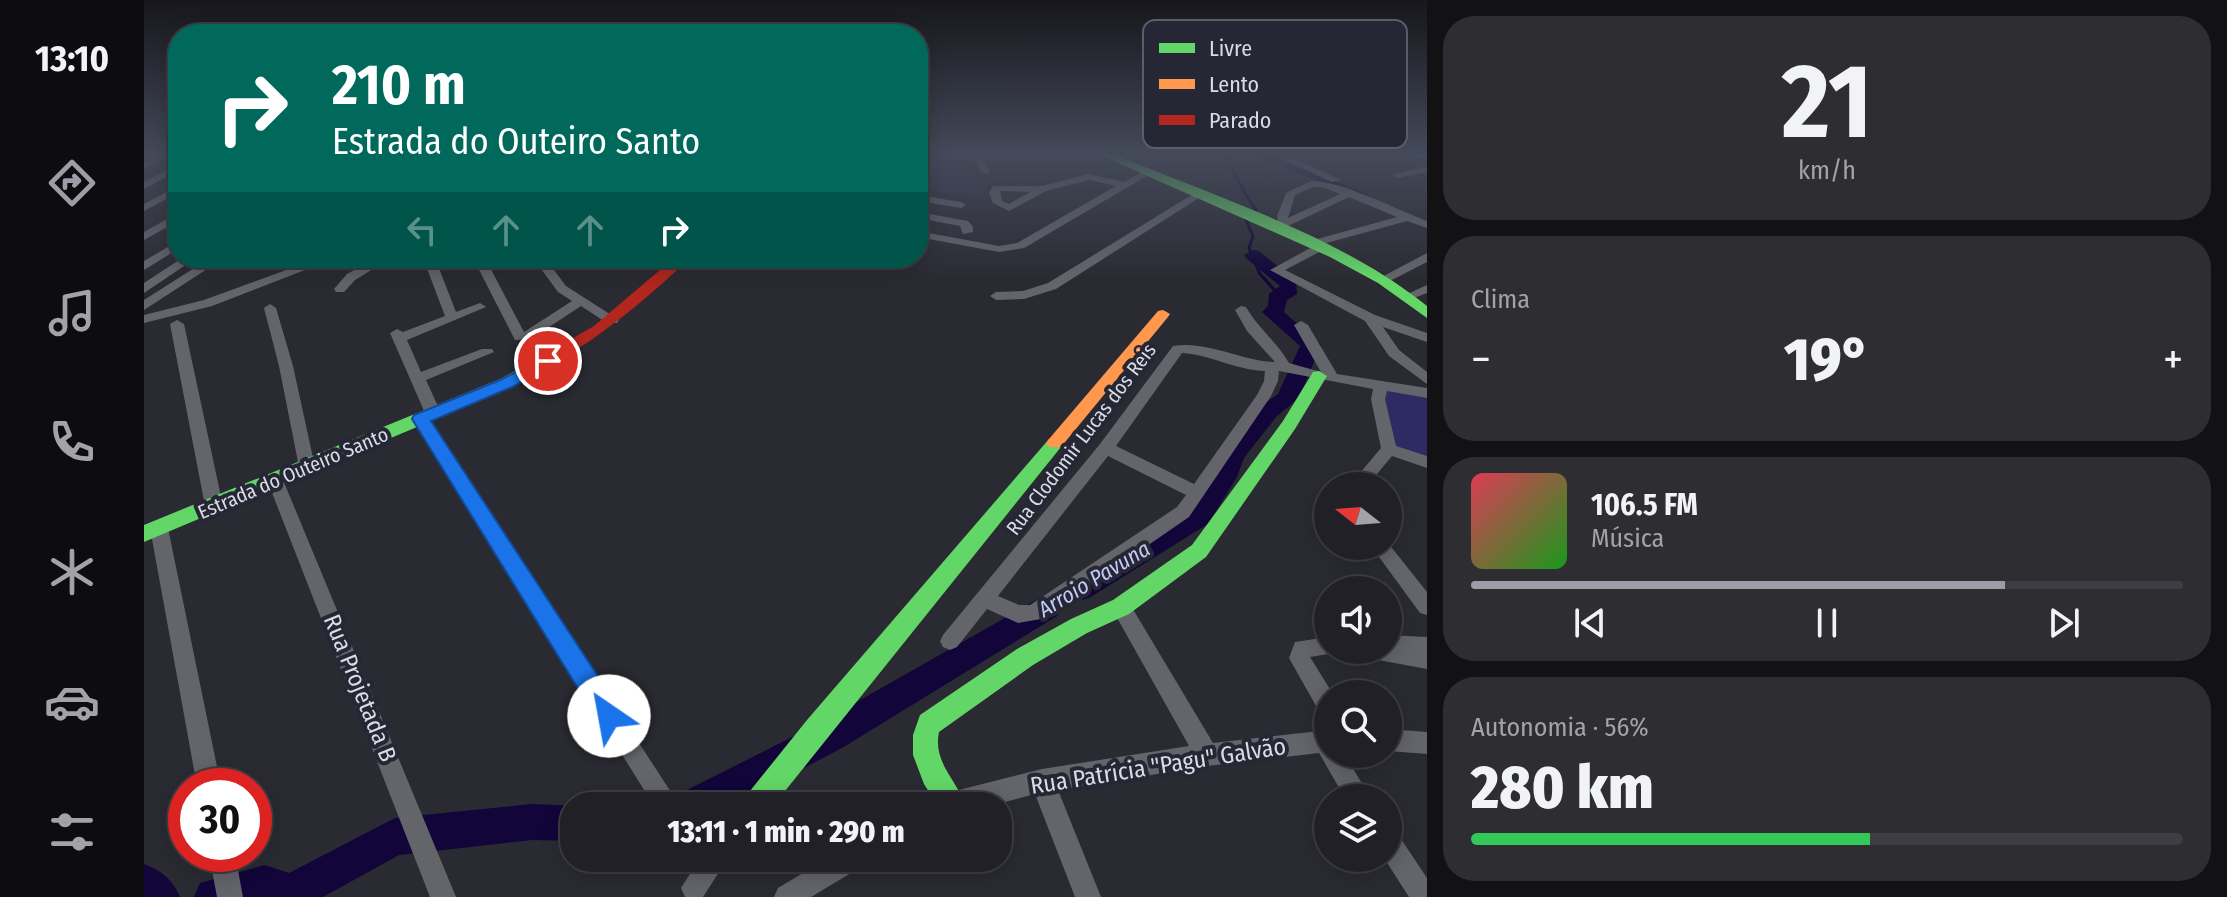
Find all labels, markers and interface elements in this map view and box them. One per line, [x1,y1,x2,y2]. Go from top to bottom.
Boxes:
legend [1143,20,1407,148]
text: Livre [1209,35,1252,62]
text: 13:10 [35,37,109,81]
text: 21 [1782,40,1872,165]
text: 210 m [332,52,466,119]
icon: right [200,56,304,160]
text: Lento [1209,71,1259,98]
text: Parado [1209,107,1271,134]
text: Estrada do Outeiro Santo [332,120,700,164]
icon: directions [44,155,100,211]
text: km/h [1798,155,1856,186]
icon: left [400,208,444,252]
icon: ahead [484,208,528,252]
icon: ahead [568,208,612,252]
icon: right [652,208,696,252]
text: Clima [1471,284,1530,315]
icon: music [44,285,100,341]
text: 19° [1784,324,1870,396]
pin [514,327,582,395]
text: − [1471,333,1491,386]
text: + [2163,333,2183,386]
street label: Rua Clodomir Lucas dos Reis [1001,338,1161,540]
icon: arrive [526,339,570,383]
icon: phone [44,414,100,470]
street label: Estrada do Outeiro Santo [194,422,392,524]
north arrow [1314,472,1402,560]
map controls [1314,472,1402,872]
text: 106.5 FM [1591,487,1698,523]
text: Música [1591,523,1664,554]
water label: Arroio Pavuna [1032,535,1155,623]
icon: climate [44,544,100,600]
button: sound [1314,576,1402,664]
icon: previous [1568,601,1612,645]
icon: pause [1805,601,1849,645]
icon: next [2042,601,2086,645]
street label: Rua Projetada B [318,610,402,766]
icon: car [44,674,100,730]
position arrow [567,674,651,758]
button: search [1314,680,1402,768]
text: Autonomia · 56% [1471,712,1649,743]
street label: Rua Patrícia "Pagu" Galvão [1028,732,1288,800]
text: 280 km [1471,752,1654,824]
speed limit sign: 30 [168,768,272,872]
button: layers [1314,784,1402,872]
icon: filters [44,804,100,860]
text: 13:11 · 1 min · 290 m [667,814,905,850]

